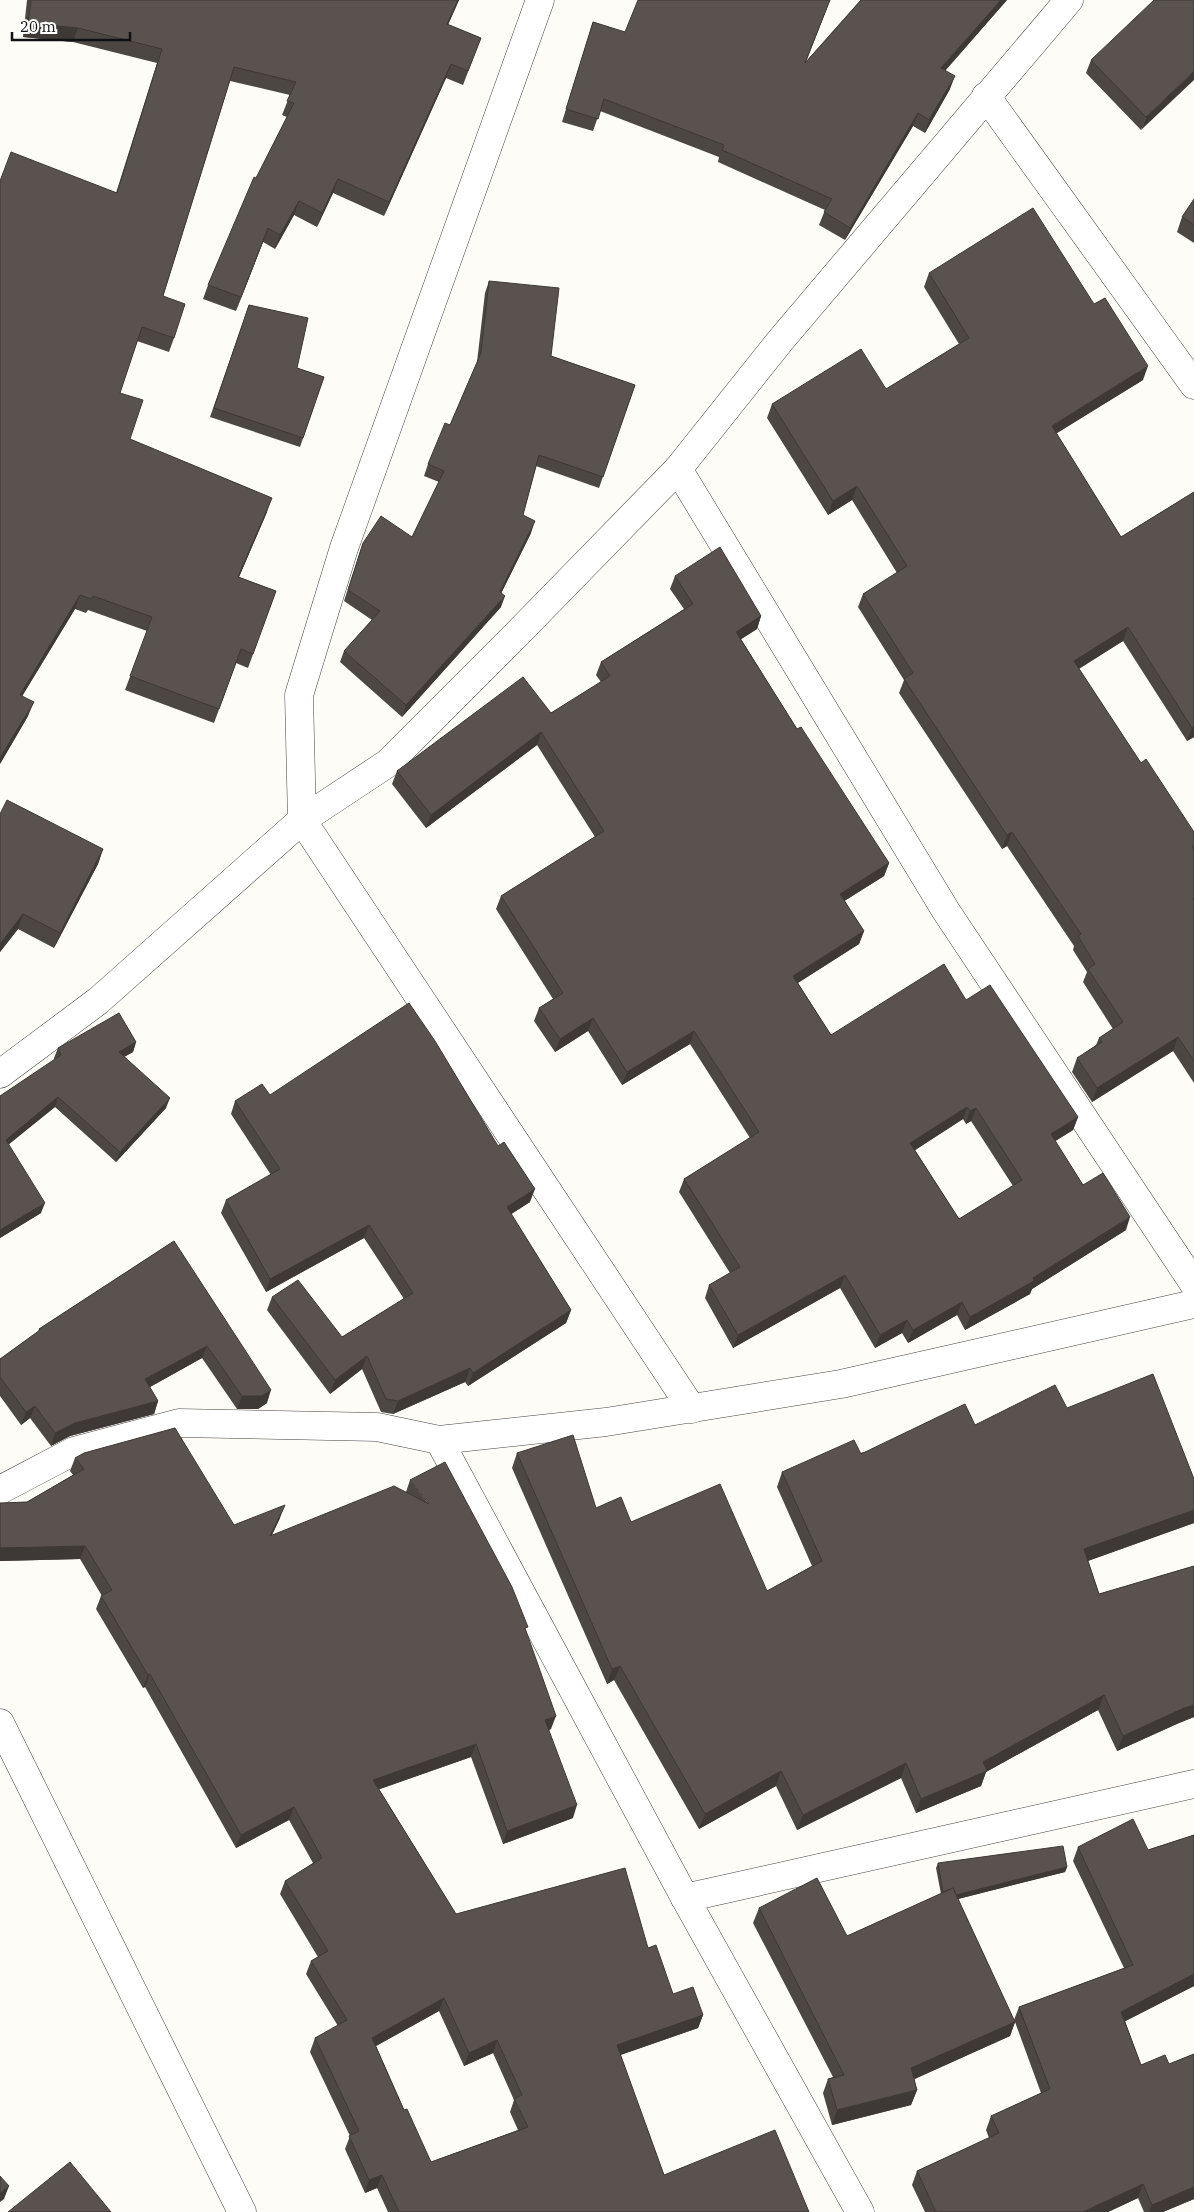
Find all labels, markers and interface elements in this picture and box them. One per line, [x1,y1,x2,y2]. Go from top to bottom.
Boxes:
scale bar [12,10,130,42]
text: 20 m [20,17,56,36]

